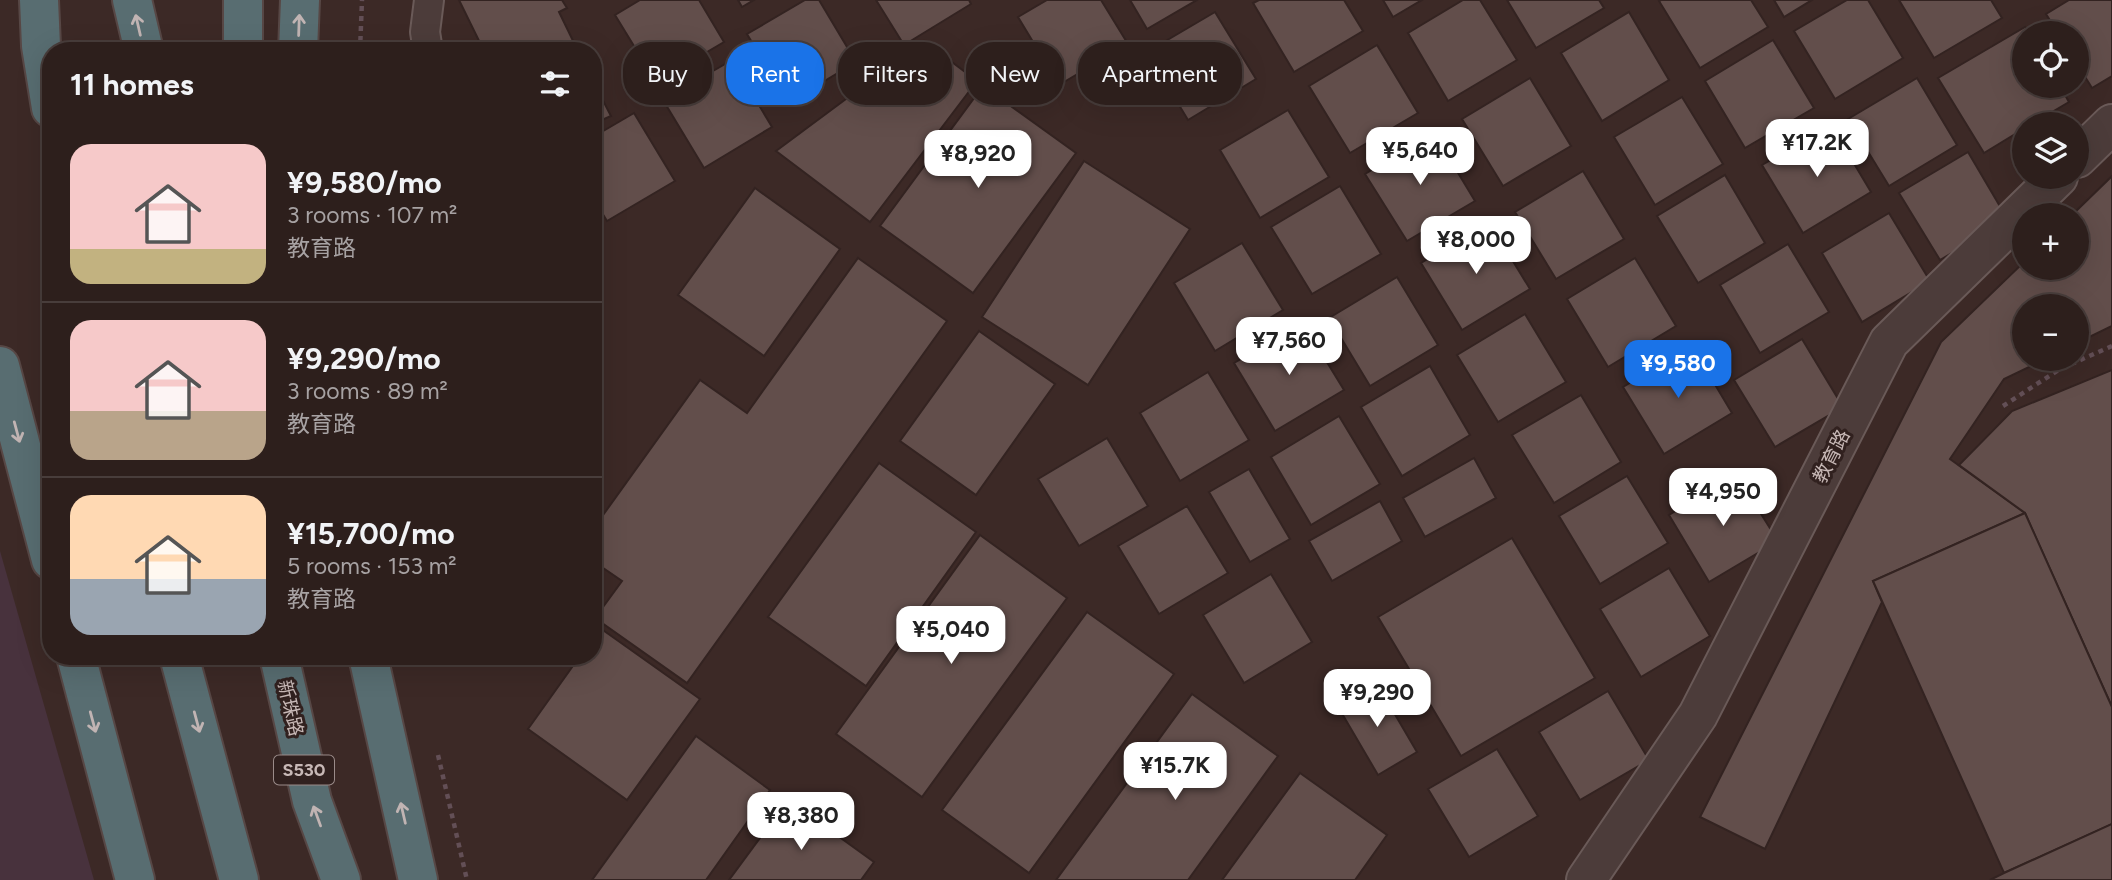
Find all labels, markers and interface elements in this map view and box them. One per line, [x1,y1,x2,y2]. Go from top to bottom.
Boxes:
one-way arrow [131,14,144,37]
one-way arrow [292,14,305,37]
map controls [2012,21,2089,371]
button: locate [2012,21,2089,98]
chip: Buy [623,42,712,105]
chip: Rent [726,42,824,105]
chip: Filters [838,42,952,105]
chip: New [966,42,1064,105]
chip: Apartment [1078,42,1242,105]
icon: filters [536,65,574,103]
text: 11 homes [70,66,194,103]
button: layers [2012,112,2089,189]
pin: ¥17.2K [1760,120,1874,179]
pin: ¥5,640 [1363,128,1477,187]
text: ¥17.2K [1782,128,1852,156]
pin: ¥8,920 [921,130,1035,190]
text: ¥5,640 [1382,136,1458,164]
text: ¥8,920 [940,139,1016,167]
text: ¥9,580/mo [287,164,442,201]
icon: home [126,172,210,256]
text: 3 rooms · 107 m² [287,201,457,229]
button: + [2012,203,2089,280]
pin: ¥8,000 [1419,216,1533,276]
text: ¥8,000 [1437,225,1515,253]
text: 教育路 [287,234,356,262]
button: − [2012,294,2089,371]
pin: ¥7,560 [1232,318,1346,377]
text: ¥7,560 [1252,326,1326,354]
text: ¥9,290/mo [287,340,441,377]
pin: ¥9,580 [1621,340,1735,400]
icon: home [126,348,210,432]
text: ¥9,580 [1640,349,1716,377]
text: 3 rooms · 89 m² [287,377,448,405]
text: 教育路 [287,410,356,438]
one-way arrow [11,420,24,443]
street label: 教育路 [1808,426,1855,487]
pin: ¥4,950 [1666,468,1780,528]
text: ¥4,950 [1685,477,1761,505]
text: ¥15,700/mo [287,515,455,552]
icon: home [126,523,210,607]
text: 5 rooms · 153 m² [287,552,457,580]
text: 教育路 [287,585,356,613]
pin: ¥5,040 [894,606,1008,666]
text: ¥5,040 [912,615,990,643]
pin: ¥9,290 [1320,670,1434,729]
street label: 新珠路 [273,678,308,738]
text: ¥9,290 [1340,678,1414,706]
one-way arrow [87,710,100,733]
one-way arrow [191,710,204,733]
pin: ¥15.7K [1118,742,1232,802]
text: ¥15.7K [1140,751,1210,779]
road number: S530 [274,756,334,784]
pin: ¥8,380 [744,792,858,852]
text: ¥8,380 [763,801,839,829]
one-way arrow [396,802,410,825]
one-way arrow [310,805,322,827]

